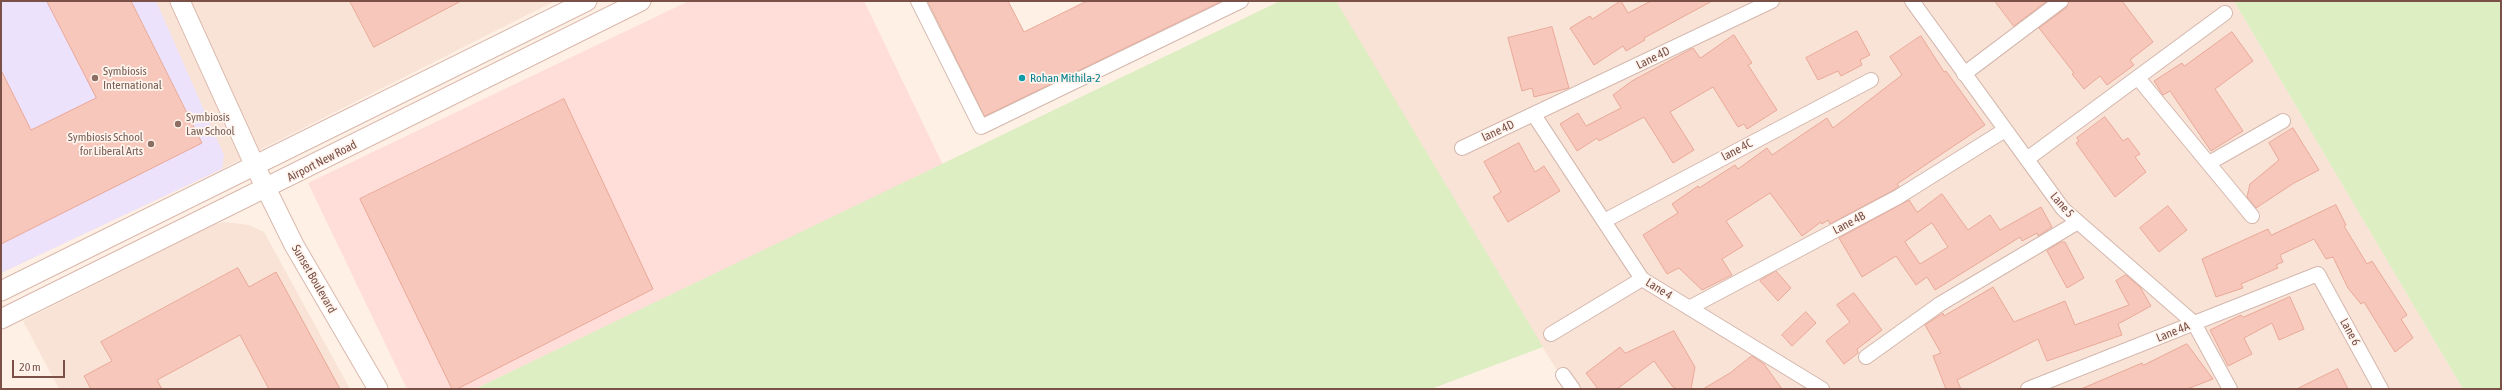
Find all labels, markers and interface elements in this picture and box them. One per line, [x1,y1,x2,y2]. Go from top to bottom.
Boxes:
street label: Lane 4D [1634,44,1672,72]
place label: Symbiosis International [103,64,162,92]
place label: Rohan Mithila-2 [1030,71,1101,85]
marker: Symbiosis International [90,73,100,83]
marker: Rohan Mithila-2 [1017,73,1027,83]
place label: Symbiosis Law School [186,110,235,138]
street label: lane 4D [1480,117,1516,145]
marker: Symbiosis Law School [173,119,183,129]
place label: Symbiosis School for Liberal Arts [68,130,143,158]
street label: lane 4C [1719,136,1755,164]
street label: Airport New Road [285,137,359,185]
marker: Symbiosis School for Liberal Arts [146,139,156,149]
street label: Lane 5 [2047,189,2077,221]
street label: Lane 4B [1830,209,1868,237]
street label: Sunset Boulevard [289,242,339,316]
street label: Lane 4 [1643,275,1675,303]
street label: Lane 6 [2337,316,2363,348]
street label: Lane 4A [2154,319,2192,345]
scale bar [14,352,67,378]
text: 20 m [19,360,41,374]

